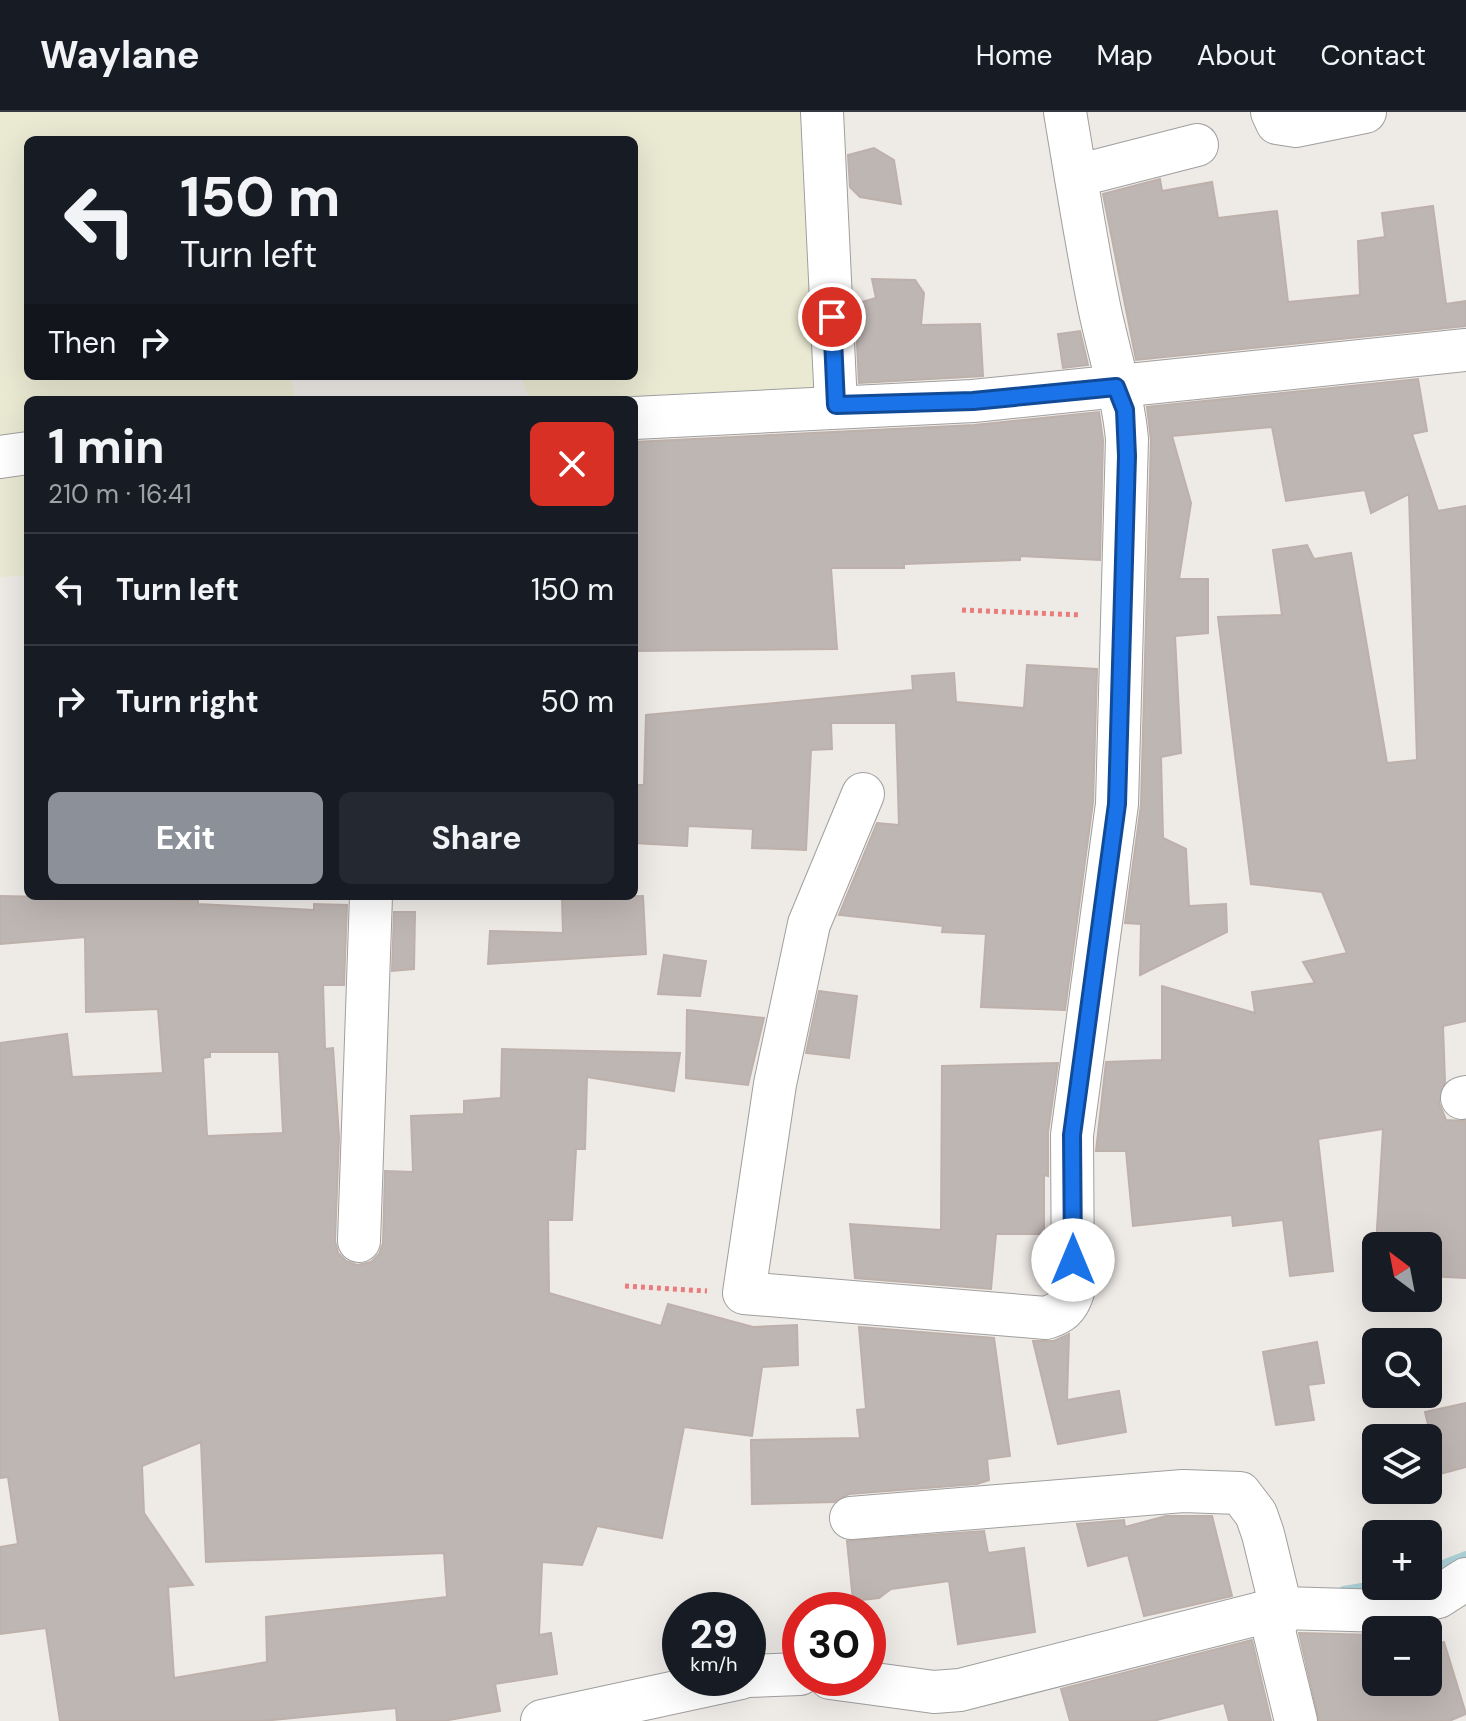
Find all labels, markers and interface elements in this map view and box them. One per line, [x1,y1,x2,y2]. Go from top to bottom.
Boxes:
text: Waylane [40,30,200,80]
text: Home [976,37,1052,74]
text: Map [1096,37,1153,74]
text: About [1197,37,1276,74]
text: Contact [1320,37,1426,74]
text: 150 m [180,160,341,233]
icon: left [48,168,152,272]
text: Turn left [180,231,317,278]
pin [798,283,866,351]
icon: arrive [810,295,854,339]
icon: right [132,320,176,364]
text: Then [48,323,116,362]
text: 1 min [48,415,165,478]
button: close [530,422,614,506]
text: 210 m · 16:41 [48,477,192,511]
icon: left [48,567,92,611]
text: Turn left [116,570,239,609]
text: 150 m [531,570,614,609]
icon: right [48,679,92,723]
text: Turn right [116,682,259,721]
text: 50 m [540,682,614,721]
button: Exit [48,792,323,884]
button: Share [339,792,614,884]
position arrow [1031,1218,1115,1302]
north arrow [1362,1232,1442,1312]
map controls [1362,1232,1442,1696]
button: search [1362,1328,1442,1408]
button: layers [1362,1424,1442,1504]
button: + [1362,1520,1442,1600]
speed limit sign: 30 [782,1592,886,1696]
text: 29 [690,1608,738,1660]
button: − [1362,1616,1442,1696]
text: km/h [690,1651,738,1677]

